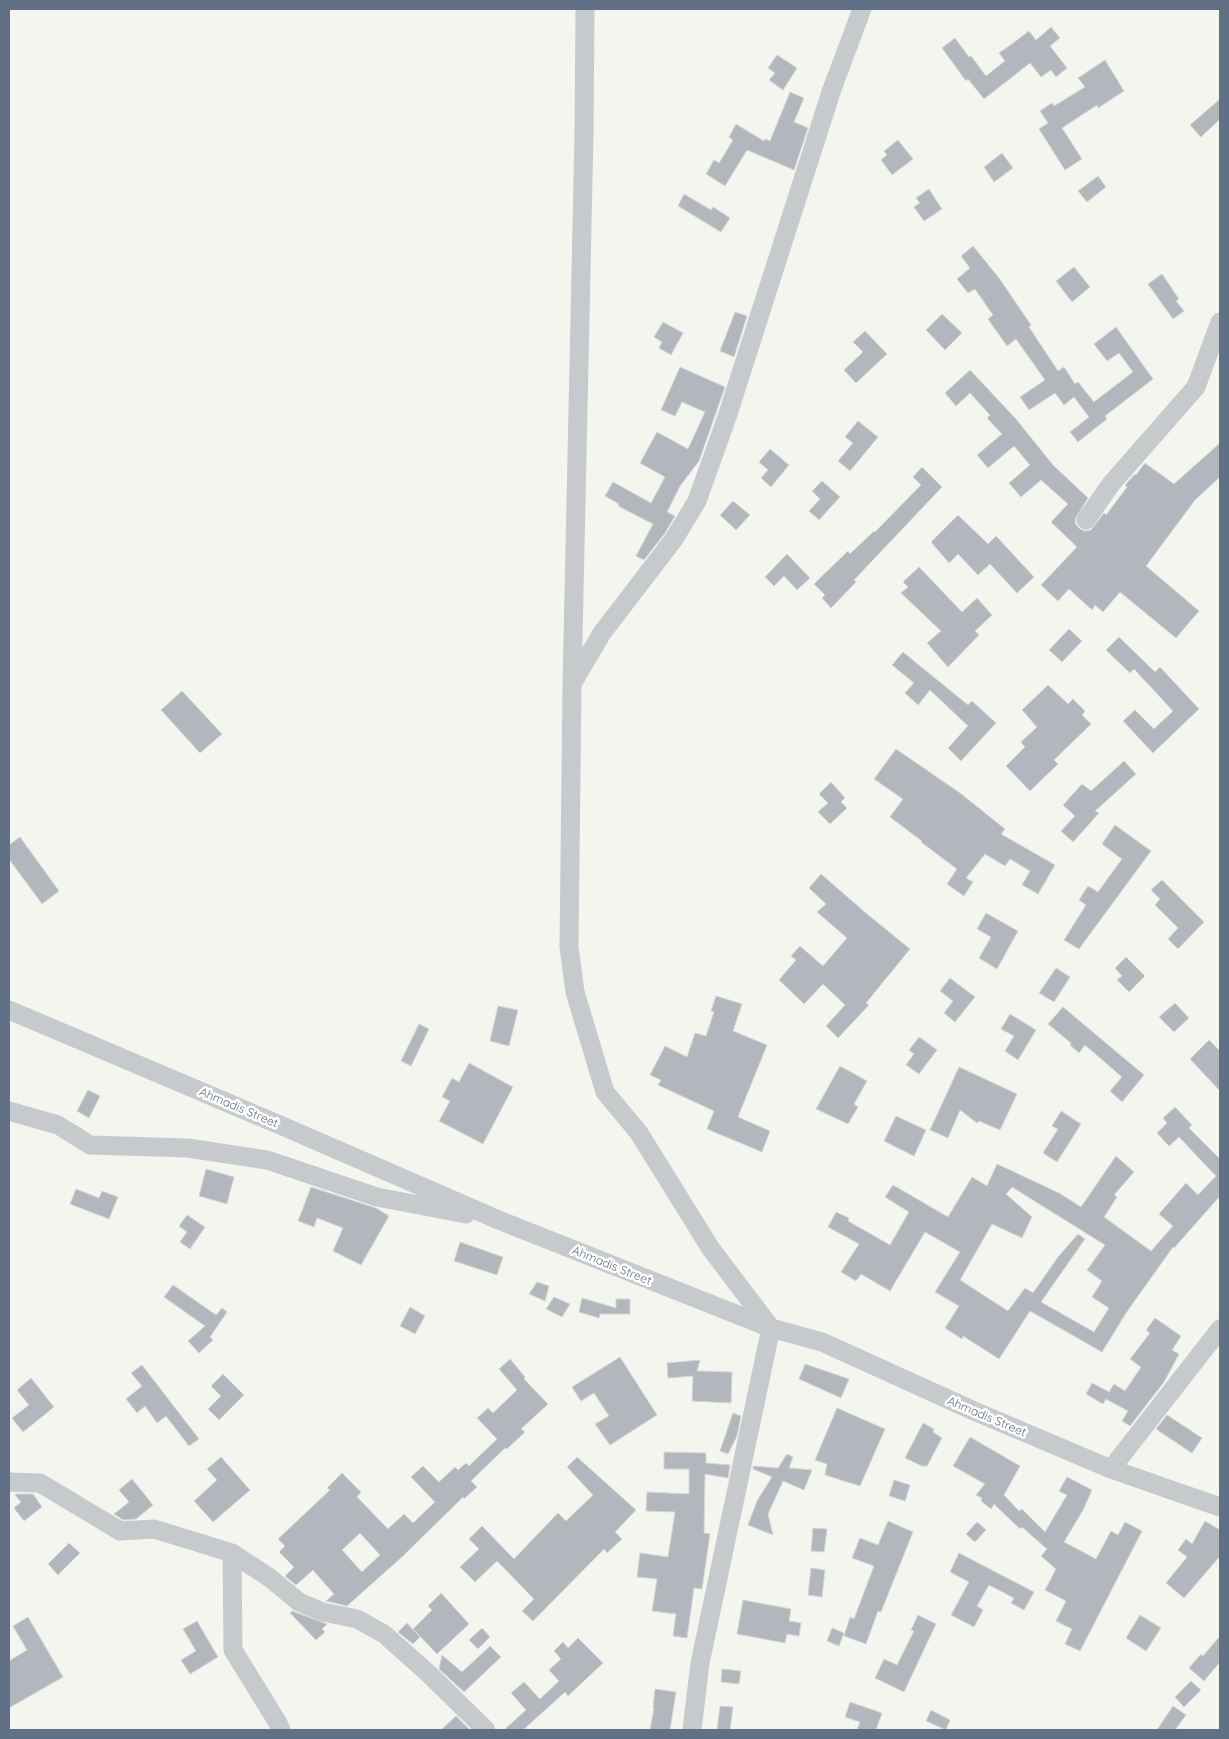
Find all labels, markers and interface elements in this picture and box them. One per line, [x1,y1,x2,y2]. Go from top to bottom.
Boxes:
street label: Ahmadis Street [197,1084,281,1130]
street label: Ahmadis Street [570,1242,654,1288]
street label: Ahmadis Street [945,1393,1029,1439]

